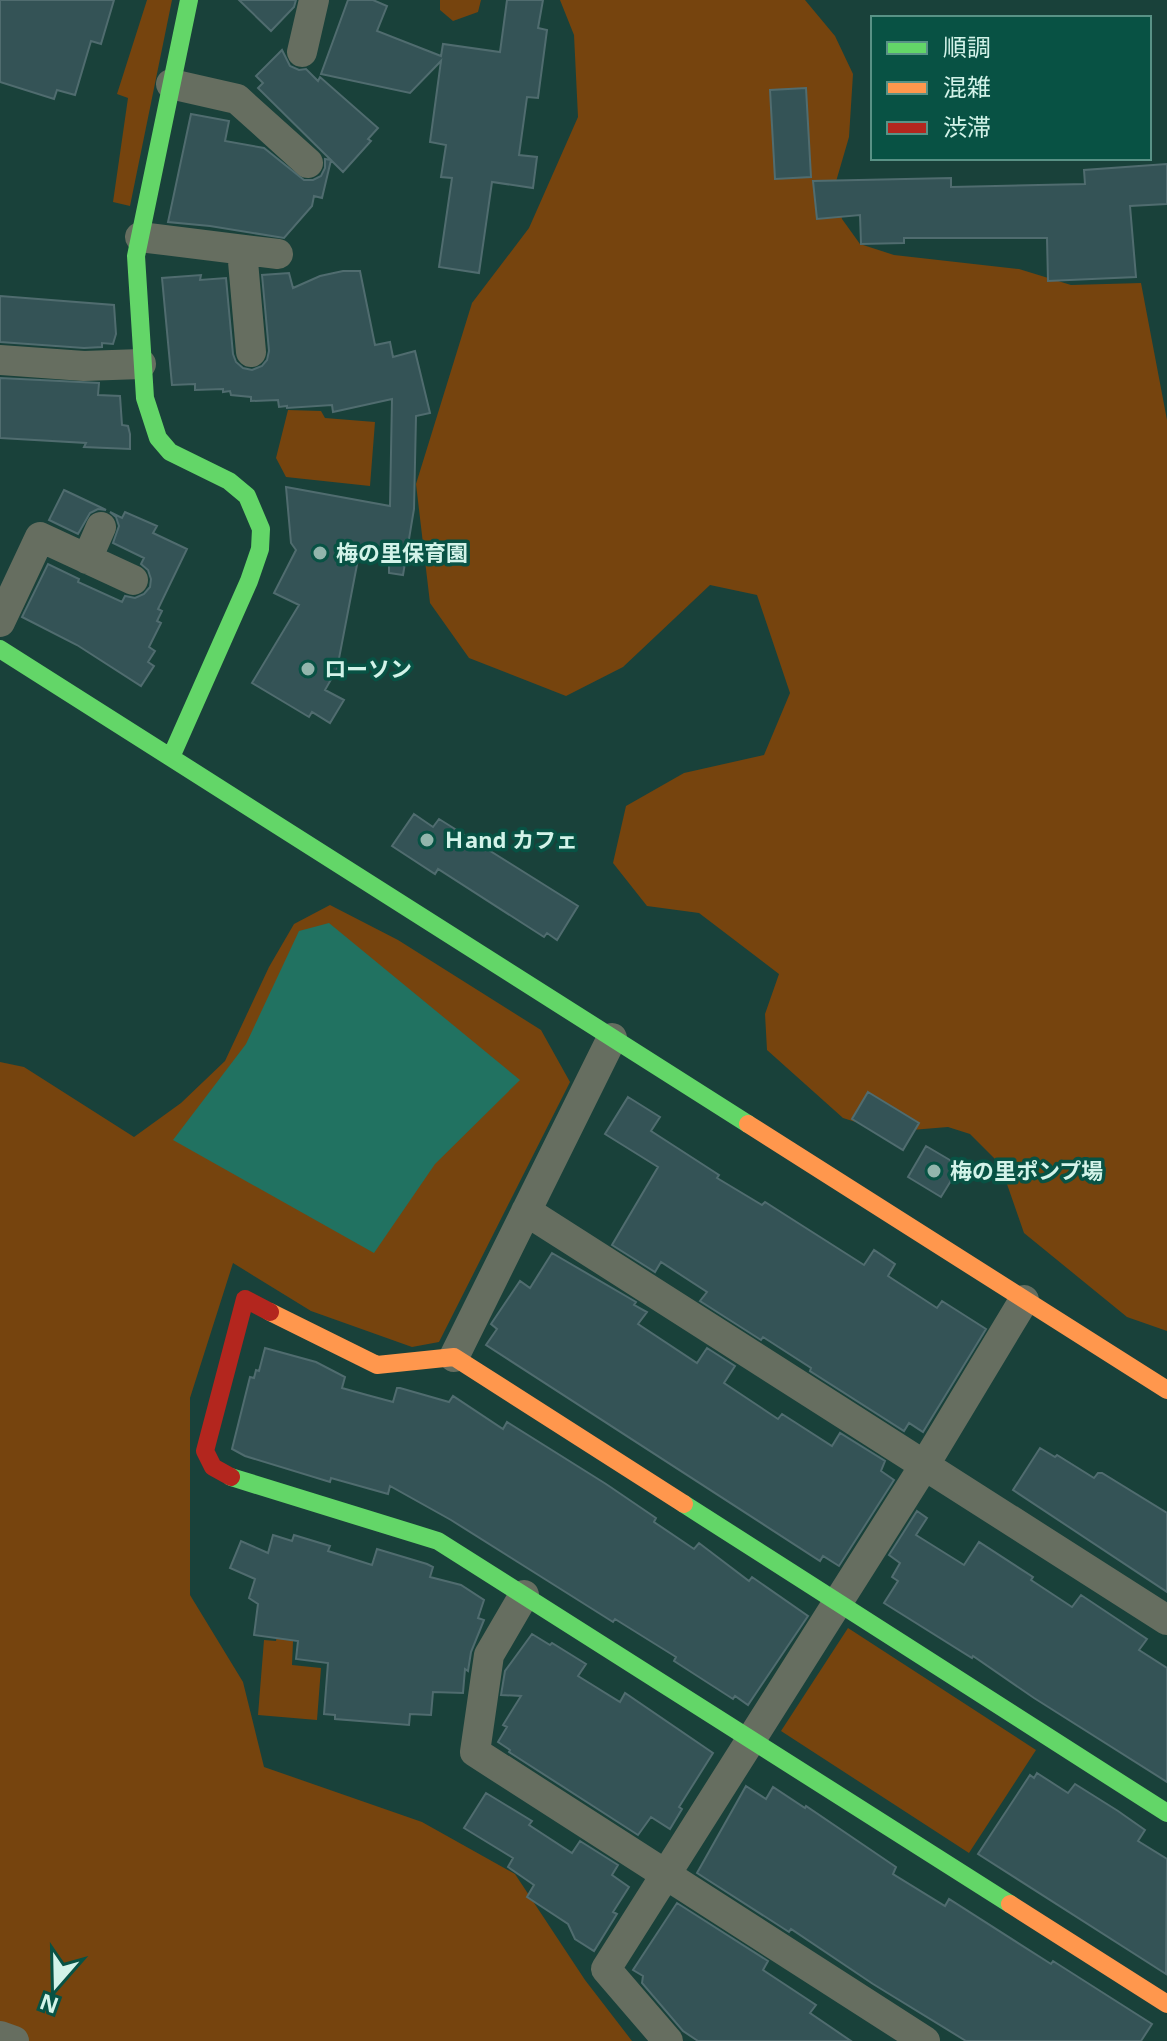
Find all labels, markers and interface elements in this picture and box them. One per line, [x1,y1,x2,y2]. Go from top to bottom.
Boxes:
legend [871,16,1151,160]
text: 順調 [943,30,991,63]
text: 混雑 [943,70,991,103]
text: 渋滞 [943,110,991,143]
place label: 梅の里保育園 [336,537,468,567]
marker: 梅の里保育園 [311,544,329,562]
place label: ローソン [324,653,412,683]
marker: ローソン [299,660,317,678]
place label: Ｈand カフェ [443,824,578,854]
marker: Ｈand カフェ [418,831,436,849]
place label: 梅の里ポンプ場 [950,1155,1103,1185]
marker: 梅の里ポンプ場 [925,1162,943,1180]
north arrow [16,1945,96,2025]
text: N [35,1988,62,2022]

